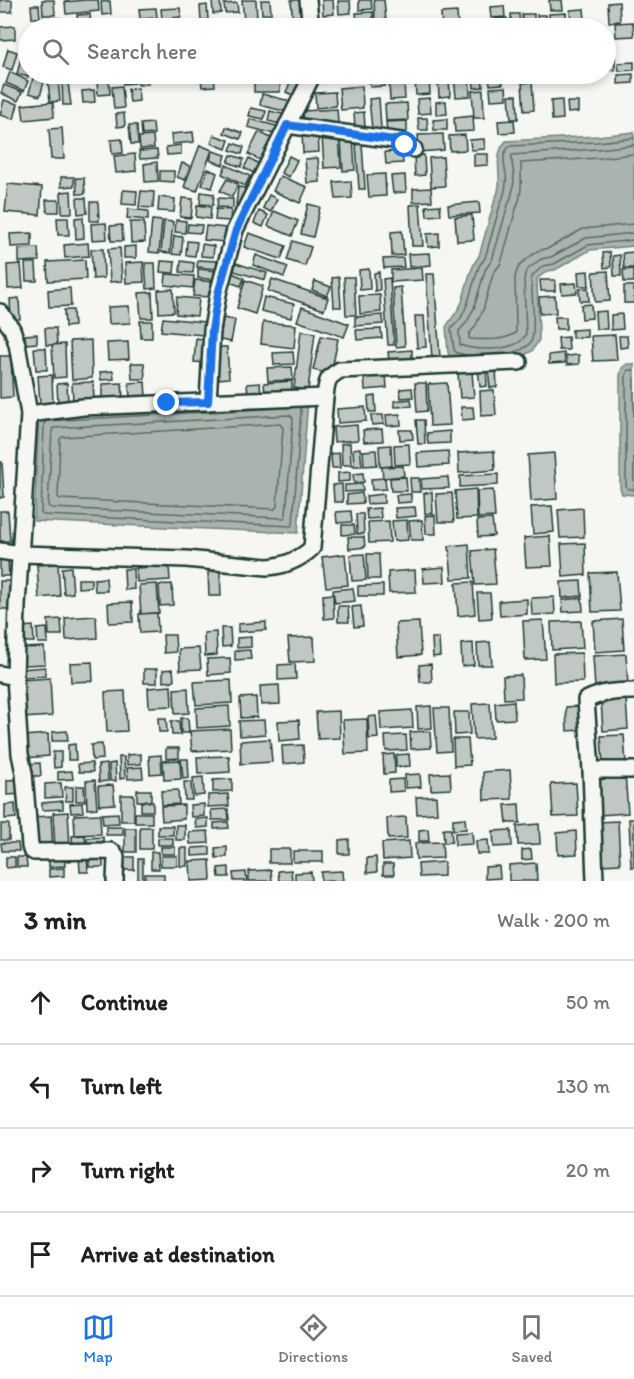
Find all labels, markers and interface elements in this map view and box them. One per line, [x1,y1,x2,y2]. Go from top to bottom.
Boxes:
search box [18,18,616,84]
icon: search [39,35,72,68]
text: Search here [87,38,197,65]
route start [391,131,417,157]
route end [153,389,179,415]
text: 3 min [24,904,86,936]
text: Walk · 200 m [497,908,610,932]
icon: ahead [24,986,57,1019]
text: Continue [81,989,168,1016]
text: 50 m [566,990,610,1014]
icon: left [24,1070,57,1103]
text: Turn left [81,1073,162,1100]
text: 130 m [556,1074,610,1098]
icon: right [24,1154,57,1187]
text: Turn right [81,1157,175,1184]
text: 20 m [566,1158,610,1182]
icon: arrive [24,1238,57,1271]
text: Arrive at destination [81,1241,275,1268]
tab: Map [82,1311,115,1366]
tab: Directions [278,1311,348,1366]
tab: Saved [512,1311,552,1366]

